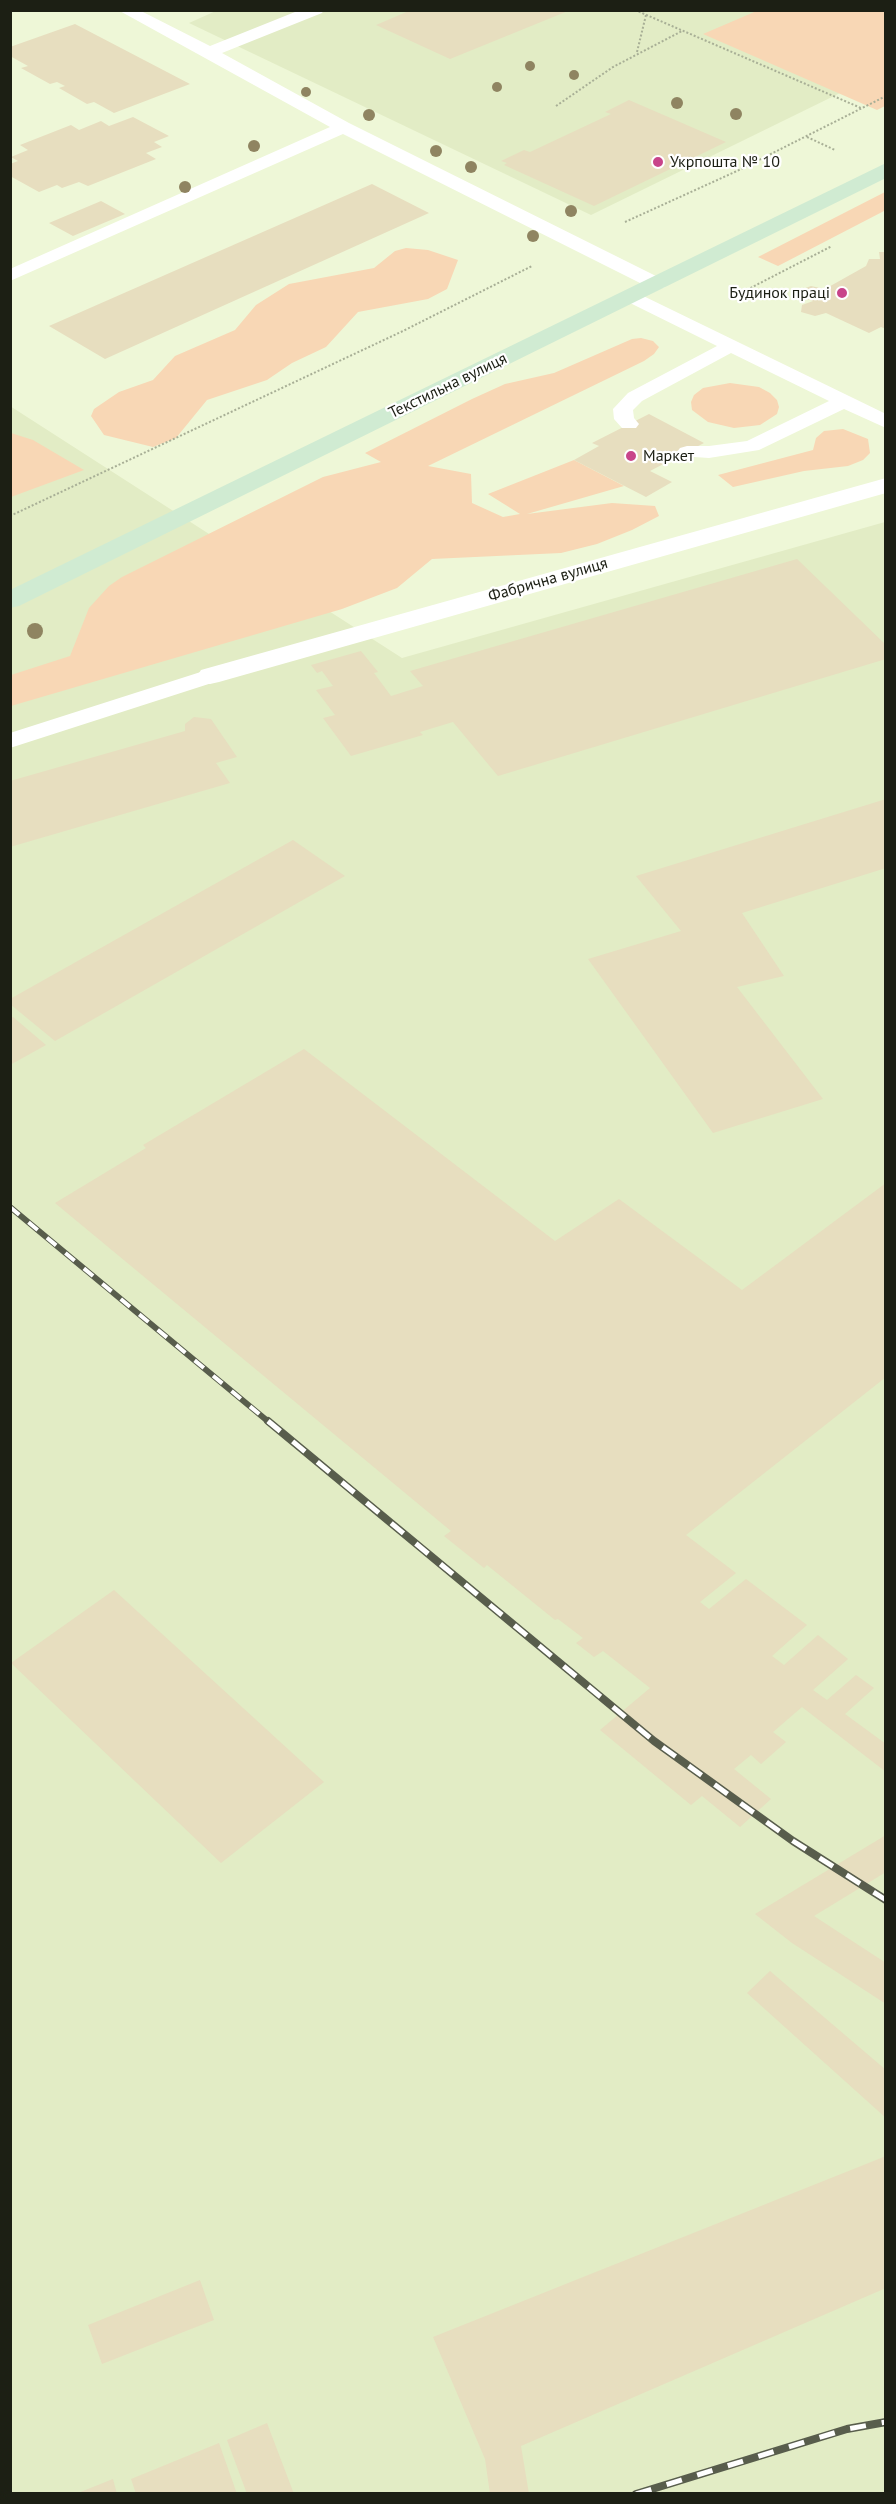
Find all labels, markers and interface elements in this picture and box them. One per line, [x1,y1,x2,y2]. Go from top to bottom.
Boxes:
place label: Укрпошта № 10 [670,152,780,172]
marker: Укрпошта № 10 [651,155,665,169]
place label: Будинок праці [729,283,830,303]
marker: Будинок праці [835,286,849,300]
street label: Текстильна вулиця [386,349,510,423]
place label: Маркет [643,446,694,466]
marker: Маркет [624,449,638,463]
street label: Фабрична вулиця [486,554,610,606]

